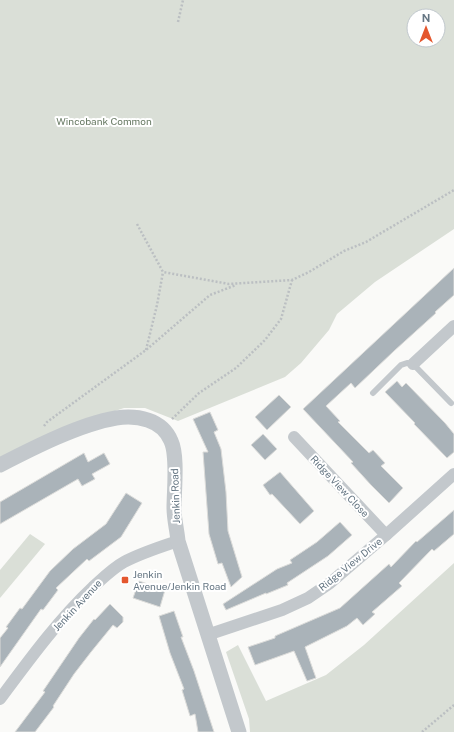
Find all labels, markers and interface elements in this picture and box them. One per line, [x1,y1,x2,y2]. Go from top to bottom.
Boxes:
north arrow [406,8,446,48]
text: N [422,12,430,24]
park label: Wincobank Common [56,115,152,127]
street label: Ridge View Close [308,453,372,520]
street label: Jenkin Road [168,468,182,524]
street label: Ridge View Drive [316,535,384,593]
place label: Jenkin Avenue/Jenkin Road [133,568,226,592]
marker: Jenkin Avenue/Jenkin Road [120,575,130,585]
street label: Jenkin Avenue [50,577,104,633]

